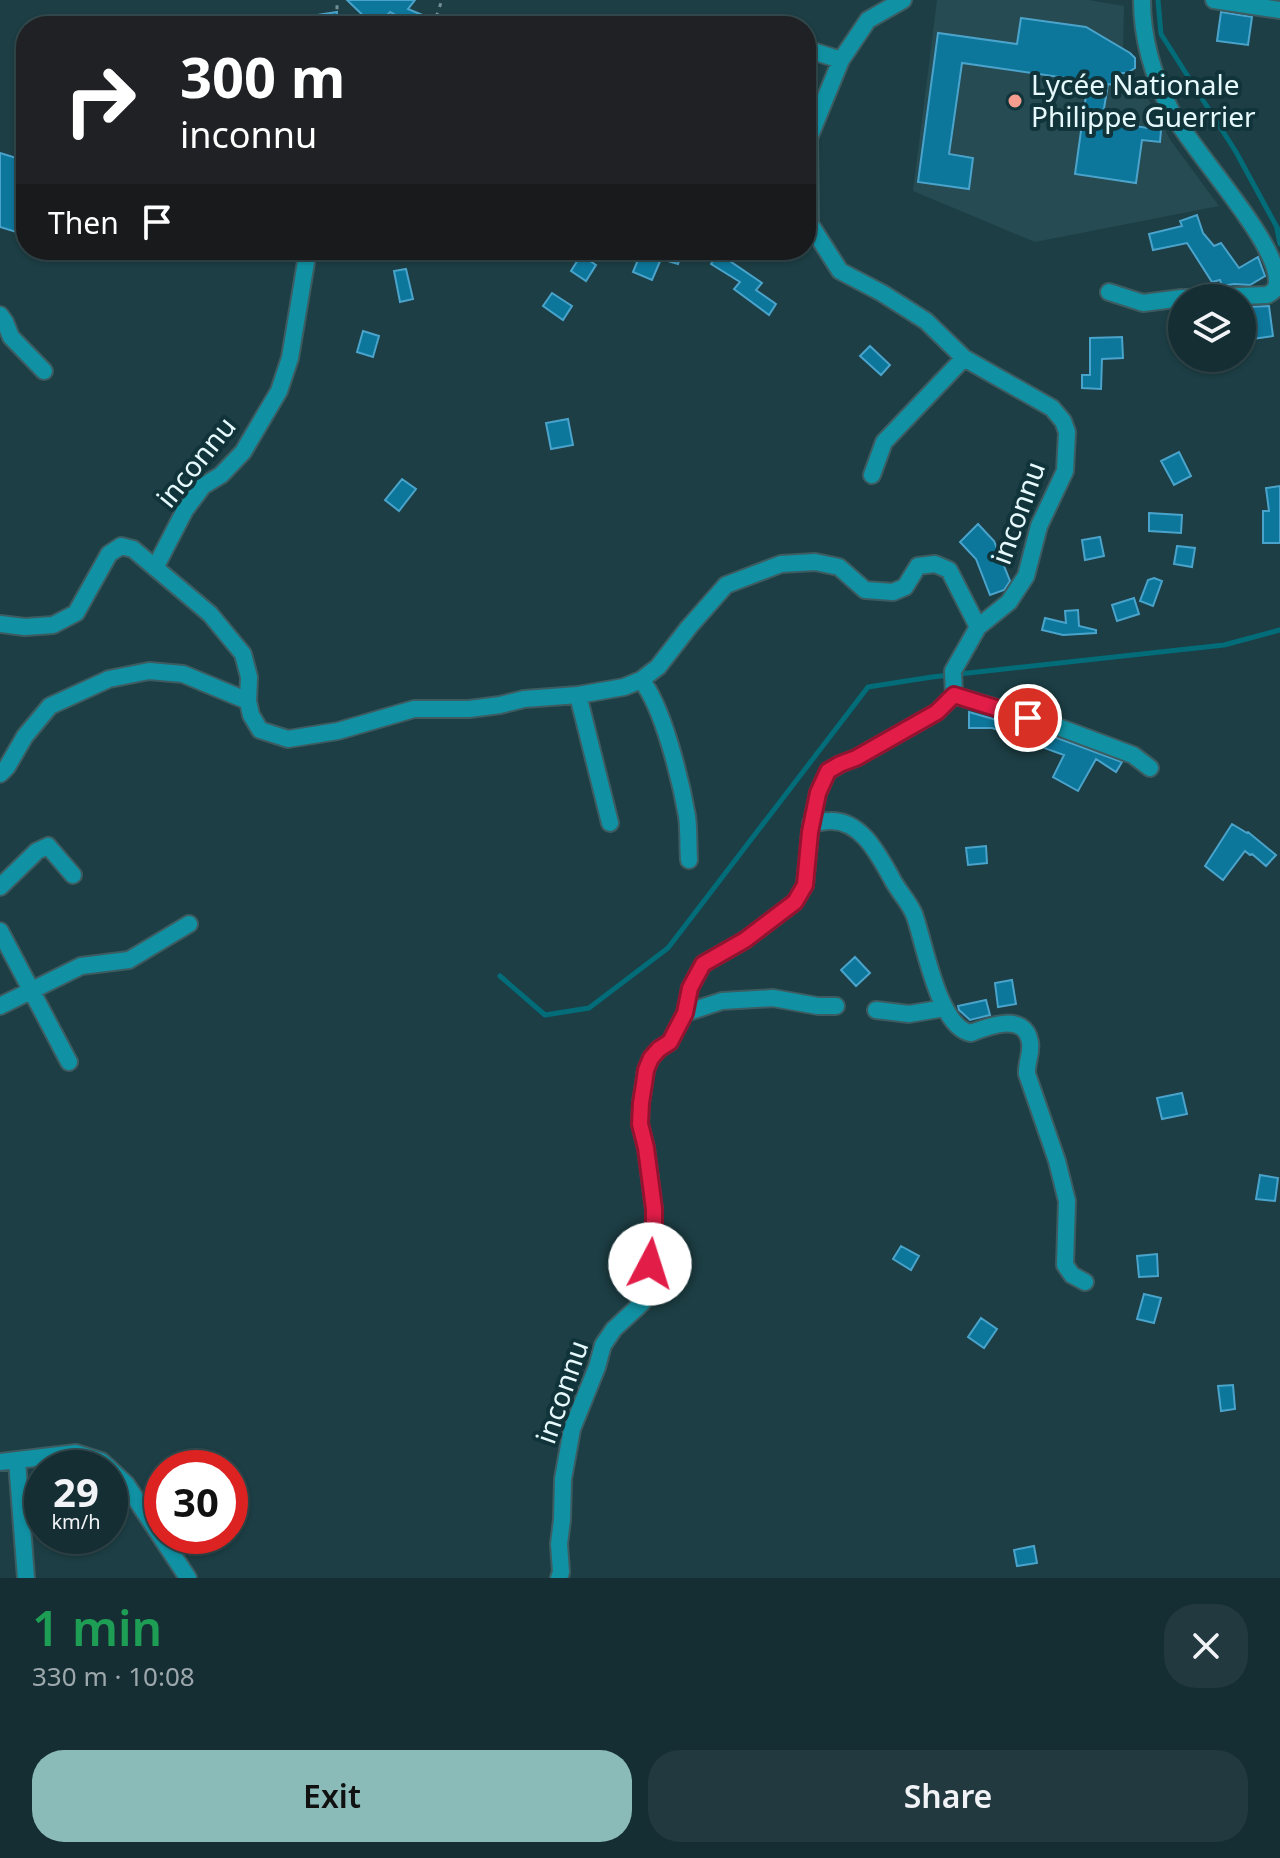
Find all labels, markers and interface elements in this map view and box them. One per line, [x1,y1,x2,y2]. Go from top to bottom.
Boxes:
text: 300 m [180,38,345,114]
icon: right [48,48,152,152]
place label: Lycée Nationale Philippe Guerrier [1031,65,1256,135]
marker: Lycée Nationale Philippe Guerrier [1006,92,1024,110]
text: inconnu [180,110,317,159]
icon: arrive [135,200,179,244]
text: Then [48,202,119,243]
map controls [1168,284,1256,372]
button: layers [1168,284,1256,372]
street label: inconnu [147,408,244,515]
street label: inconnu [981,456,1053,569]
pin [994,684,1062,752]
icon: arrive [1006,696,1050,740]
position arrow [608,1222,692,1306]
street label: inconnu [526,1335,596,1448]
speed limit sign: 30 [144,1450,248,1554]
text: 29 [53,1464,99,1519]
text: km/h [51,1508,101,1535]
text: 1 min [32,1595,162,1660]
button: close [1164,1604,1248,1688]
text: 330 m · 10:08 [32,1658,195,1694]
button: Exit [32,1750,632,1842]
button: Share [648,1750,1248,1842]

